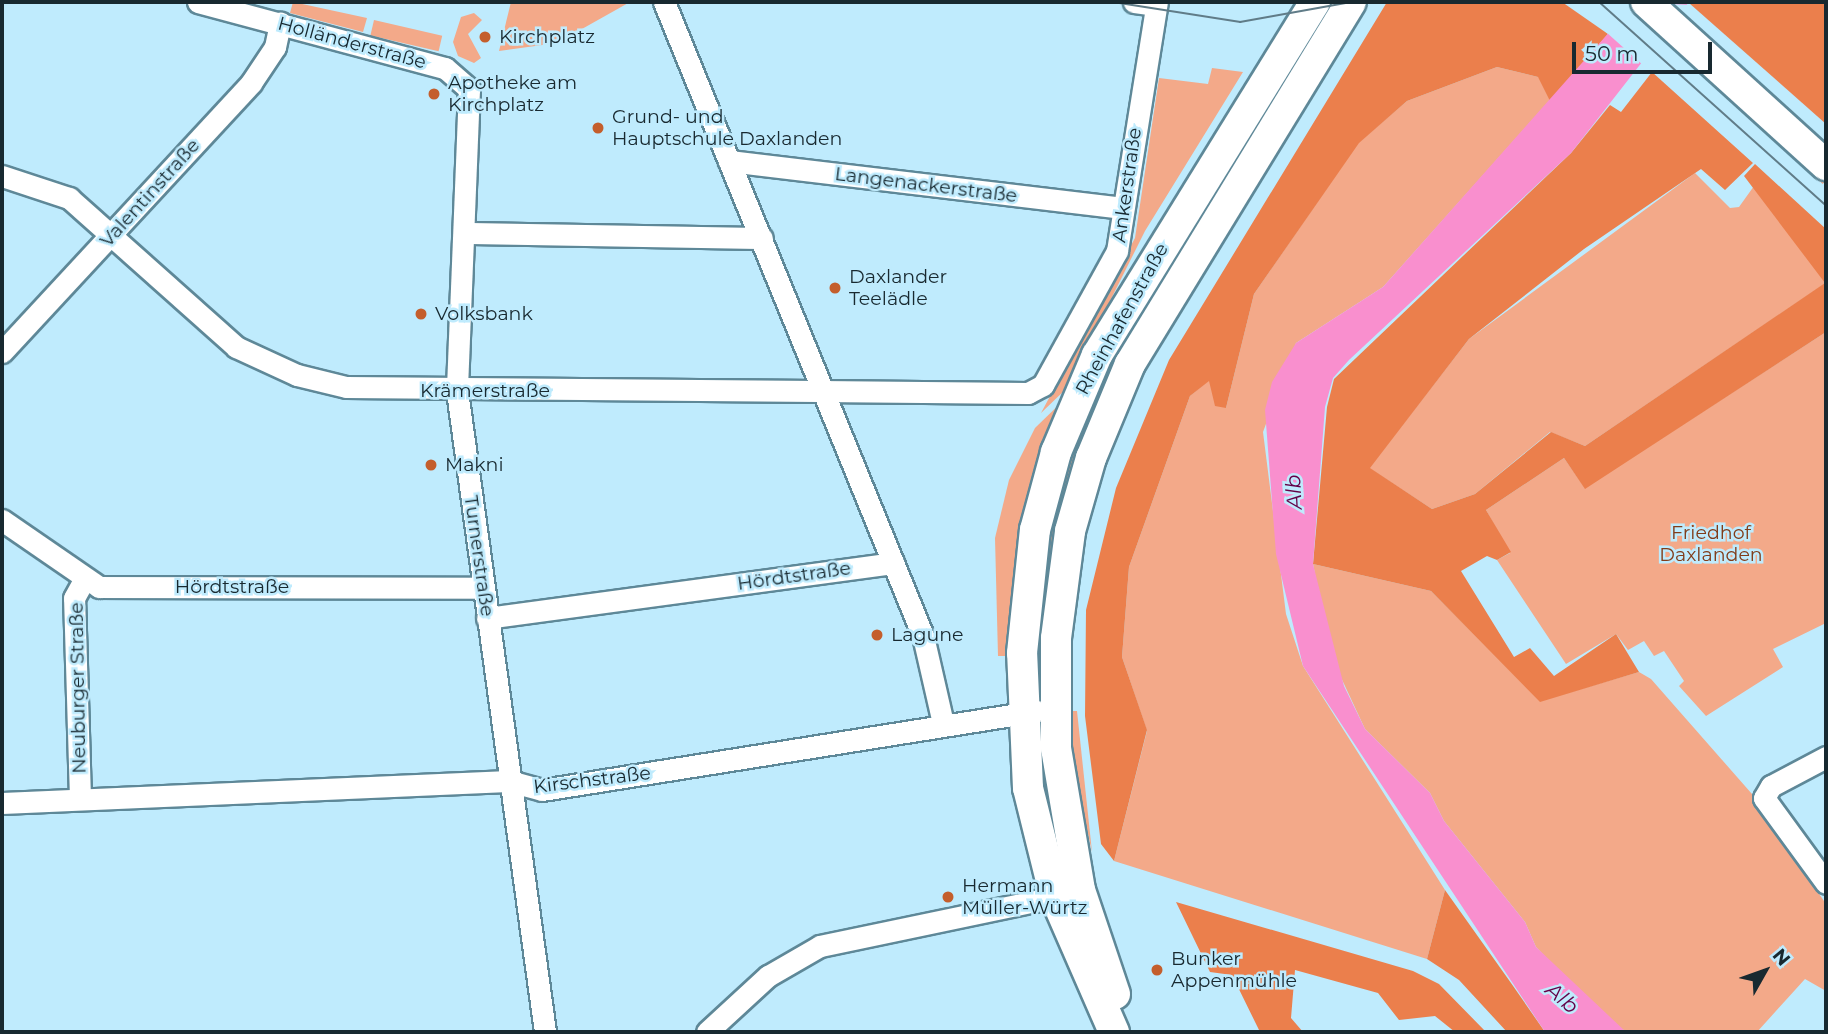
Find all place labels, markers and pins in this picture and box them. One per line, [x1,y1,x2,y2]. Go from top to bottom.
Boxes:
place label: Kirchplatz [499,26,595,48]
marker: Kirchplatz [477,29,493,45]
place label: Apotheke am Kirchplatz [448,72,577,116]
marker: Apotheke am Kirchplatz [426,86,442,102]
place label: Grund- und Hauptschule Daxlanden [612,106,842,150]
marker: Grund- und Hauptschule Daxlanden [590,120,606,136]
place label: Daxlander Teelädle [849,266,947,310]
marker: Daxlander Teelädle [827,280,843,296]
place label: Volksbank [435,303,533,325]
marker: Volksbank [413,306,429,322]
place label: Makni [445,454,504,476]
marker: Makni [423,457,439,473]
place label: Lagune [891,624,964,646]
marker: Lagune [869,627,885,643]
place label: Hermann Müller-Würtz [962,875,1087,919]
marker: Hermann Müller-Würtz [940,889,956,905]
place label: Bunker Appenmühle [1171,948,1297,992]
marker: Bunker Appenmühle [1149,962,1165,978]

